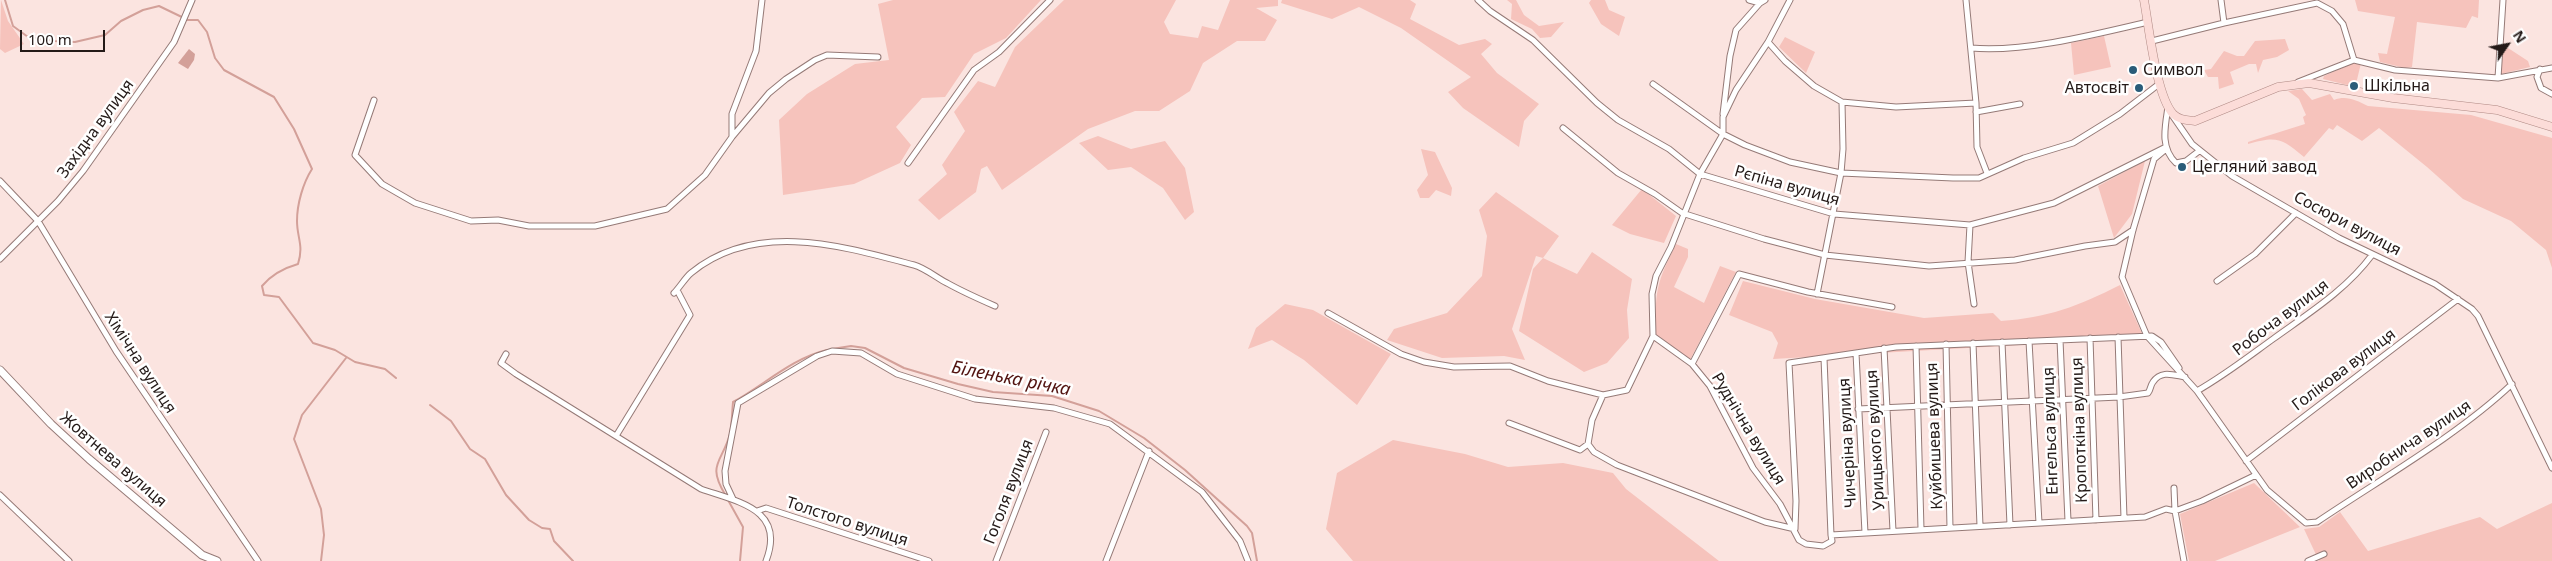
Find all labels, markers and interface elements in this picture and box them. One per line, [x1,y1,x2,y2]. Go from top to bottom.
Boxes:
scale bar [22,20,108,52]
north arrow [2482,20,2532,70]
text: N [2509,27,2531,47]
text: 100 m [28,29,72,49]
place label: Символ [2143,60,2203,80]
marker: Символ [2127,64,2139,76]
street label: Західна вулиця [54,76,138,182]
place label: Шкільна [2364,76,2430,96]
place label: Автосвіт [2065,78,2129,98]
marker: Шкільна [2348,80,2360,92]
marker: Автосвіт [2133,82,2145,94]
place label: Цегляний завод [2192,157,2316,177]
marker: Цегляний завод [2176,161,2188,173]
street label: Рєпіна вулиця [1732,162,1842,210]
street label: Сосюри вулиця [2290,188,2404,260]
street label: Робоча вулиця [2229,276,2333,360]
street label: Хімічна вулиця [100,309,180,417]
street label: Голікова вулиця [2288,325,2400,415]
water label: Біленька річка [950,357,1072,401]
street label: Кропоткіна вулиця [2068,357,2092,503]
street label: Куйбишева вулиця [1923,362,1947,510]
street label: Енгельса вулиця [2039,367,2063,495]
street label: Руднічна вулиця [1707,369,1789,489]
street label: Урицького вулиця [1863,369,1889,511]
street label: Чичеріна вулиця [1835,377,1861,509]
street label: Виробнича вулиця [2343,396,2475,494]
street label: Жовтнева вулиця [56,408,170,512]
street label: Гоголя вулиця [980,437,1038,547]
street label: Толстого вулиця [784,493,910,551]

